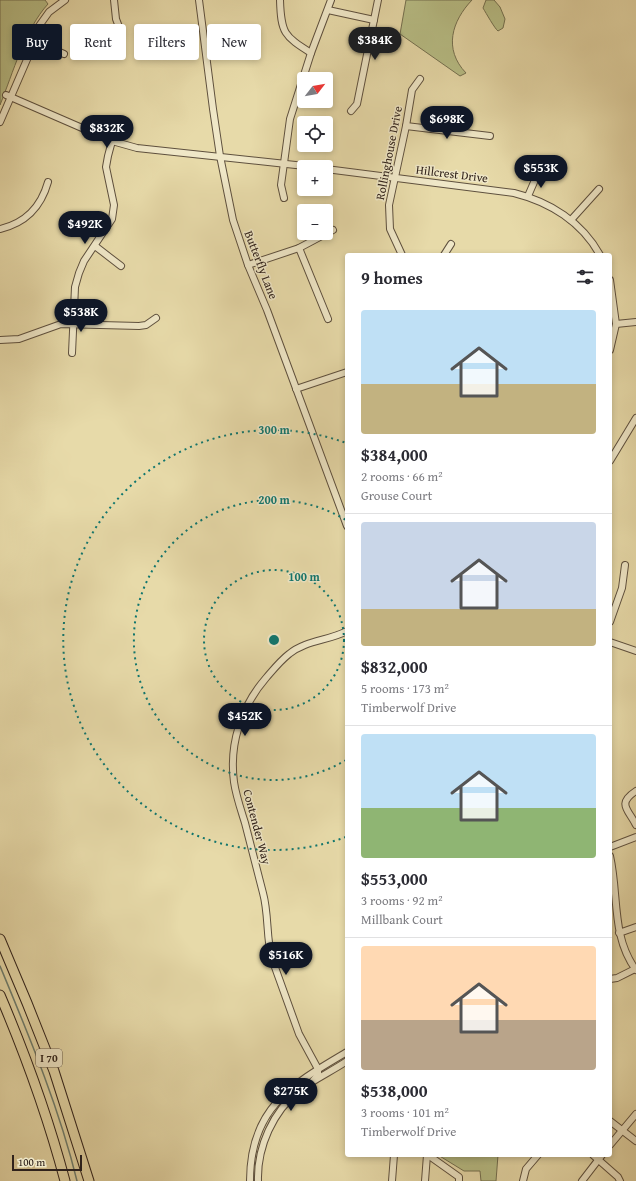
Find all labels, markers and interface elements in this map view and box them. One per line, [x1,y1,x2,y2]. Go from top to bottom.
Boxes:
chip: Buy [12,24,62,60]
chip: Rent [70,24,126,60]
chip: Filters [134,24,199,60]
chip: New [207,24,261,60]
pin: $384K [347,27,403,61]
text: $384K [357,30,393,49]
north arrow [297,72,333,108]
map controls [297,72,333,240]
street label: Rollinghouse Drive [371,104,406,201]
pin: $698K [419,106,475,140]
text: $698K [429,109,465,128]
pin: $832K [79,115,135,149]
button: locate [297,116,333,152]
text: $832K [89,118,125,137]
pin: $553K [513,155,569,189]
text: $553K [523,158,559,177]
button: + [297,160,333,196]
street label: Hillcrest Drive [415,161,489,186]
button: − [297,204,333,240]
pin: $492K [57,211,113,245]
text: $492K [67,214,103,233]
street label: Butterfly Lane [241,228,282,302]
text: 9 homes [361,265,423,290]
icon: filters [574,266,596,288]
pin: $538K [53,299,109,333]
text: $538K [63,302,99,321]
icon: home [443,336,515,408]
text: 300 m [258,421,291,438]
text: $384,000 [361,442,427,467]
text: 2 rooms · 66 m² [361,467,443,486]
text: Grouse Court [361,486,432,505]
text: 200 m [258,491,291,508]
icon: home [443,548,515,620]
text: 100 m [288,568,321,585]
centre of rings [267,633,281,647]
text: $832,000 [361,654,427,679]
text: 5 rooms · 173 m² [361,679,449,698]
text: Timberwolf Drive [361,698,456,717]
pin: $452K [217,703,273,737]
text: $452K [227,706,263,725]
icon: home [443,760,515,832]
street label: Contender Way [239,787,276,866]
text: $553,000 [361,866,427,891]
text: 3 rooms · 92 m² [361,891,443,910]
text: Millbank Court [361,910,443,929]
pin: $516K [258,942,314,976]
text: $516K [268,945,304,964]
icon: home [443,972,515,1044]
road number: I 70 [36,1049,62,1067]
pin: $275K [263,1078,319,1112]
text: $538,000 [361,1078,427,1103]
text: $275K [273,1081,309,1100]
text: 3 rooms · 101 m² [361,1103,449,1122]
text: Timberwolf Drive [361,1122,456,1141]
scale bar [12,1153,82,1172]
text: 100 m [18,1154,45,1170]

